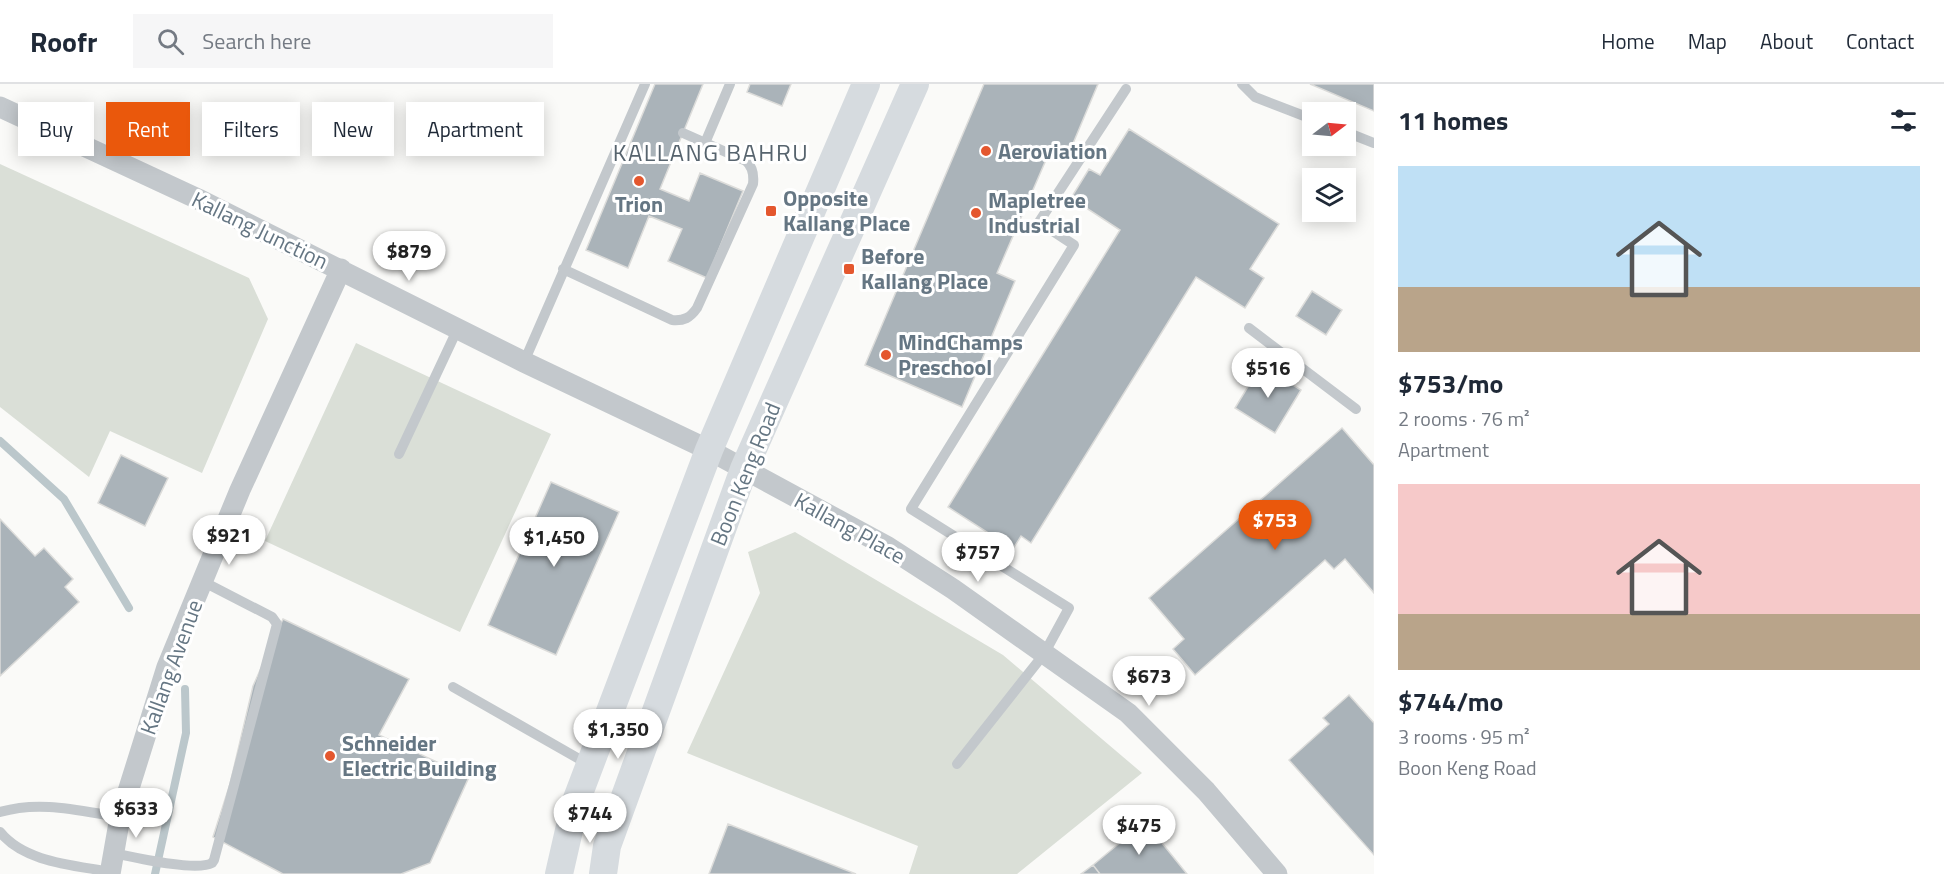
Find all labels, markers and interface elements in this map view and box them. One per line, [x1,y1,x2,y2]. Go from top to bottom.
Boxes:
search box [133,14,553,68]
text: Roofr [30,20,97,63]
text: Search here [202,24,311,58]
icon: search [154,25,187,58]
text: Home [1601,25,1655,57]
text: Map [1688,25,1727,57]
text: About [1760,25,1813,57]
text: Contact [1846,25,1914,57]
text: 11 homes [1398,101,1508,140]
chip: Buy [18,102,94,156]
chip: Rent [106,102,190,156]
chip: Filters [202,102,300,156]
chip: New [312,102,394,156]
chip: Apartment [406,102,544,156]
north arrow [1302,102,1356,156]
map controls [1302,102,1356,222]
icon: filters [1887,104,1920,137]
district label: KALLANG BAHRU [613,134,809,170]
place label: Aeroviation [998,134,1108,168]
marker: Aeroviation [979,144,993,158]
button: layers [1302,168,1356,222]
marker: Trion [632,174,646,188]
place label: Opposite Kallang Place [783,181,910,240]
street label: Kallang Junction [186,182,334,278]
place label: Mapletree Industrial [988,183,1086,242]
place label: Trion [615,187,663,221]
marker: Opposite Kallang Place [764,204,778,218]
icon: home [1605,205,1713,313]
marker: Mapletree Industrial [969,206,983,220]
pin: $879 [373,231,445,282]
text: $879 [387,235,431,266]
place label: Before Kallang Place [861,239,988,298]
marker: Before Kallang Place [842,262,856,276]
place label: MindChamps Preschool [898,325,1023,384]
marker: MindChamps Preschool [879,348,893,362]
pin: $516 [1232,348,1304,399]
text: $516 [1246,352,1290,383]
text: $753/mo [1398,364,1503,403]
street label: Boon Keng Road [701,397,789,551]
text: 2 rooms · 76 m² [1398,403,1530,434]
text: Apartment [1398,434,1489,465]
street label: Kallang Place [788,483,912,573]
pin: $753 [1239,500,1311,551]
text: $753 [1253,504,1297,535]
pin: $921 [193,515,265,566]
pin: $1,450 [505,517,603,568]
text: $921 [207,519,251,550]
text: $1,450 [523,521,585,552]
icon: home [1605,523,1713,631]
pin: $757 [942,532,1014,583]
text: $757 [956,536,1000,567]
street label: Kallang Avenue [131,595,211,739]
pin: $673 [1113,656,1185,707]
text: $673 [1127,660,1171,691]
text: $744/mo [1398,682,1503,721]
pin: $1,350 [569,709,667,760]
text: $1,350 [587,713,649,744]
text: 3 rooms · 95 m² [1398,721,1530,752]
place label: Schneider Electric Building [342,726,497,785]
marker: Schneider Electric Building [323,749,337,763]
text: Boon Keng Road [1398,752,1536,783]
pin: $633 [100,788,172,839]
text: $633 [114,792,158,823]
pin: $744 [554,793,626,844]
text: $744 [568,797,612,828]
pin: $475 [1103,805,1175,856]
text: $475 [1117,809,1161,840]

